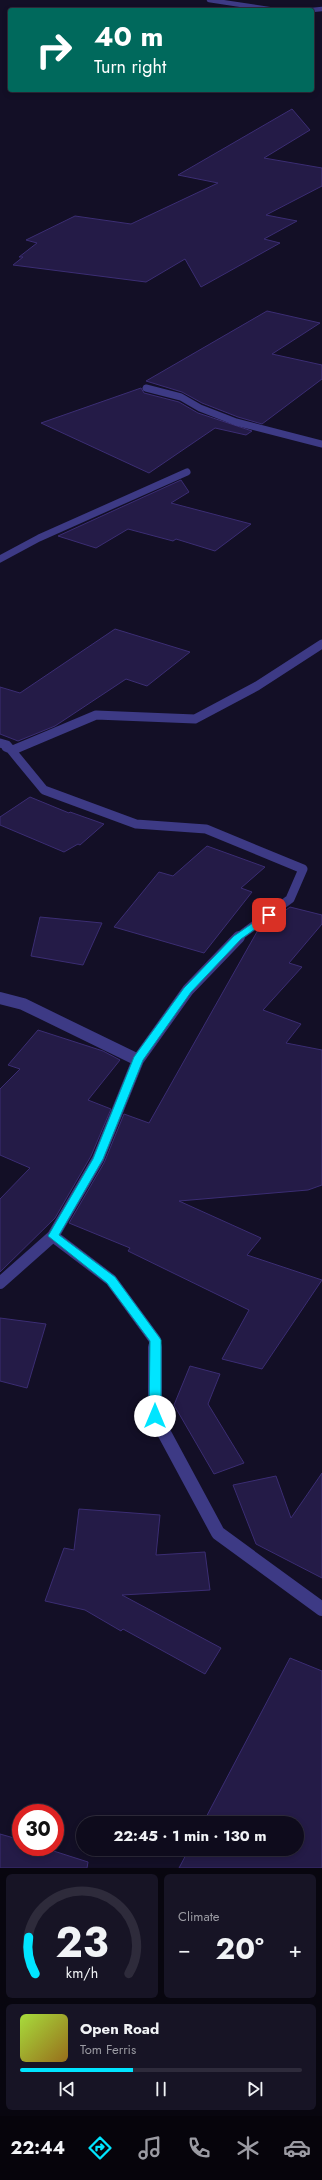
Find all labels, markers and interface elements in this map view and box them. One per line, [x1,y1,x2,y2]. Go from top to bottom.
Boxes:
text: 40 m [94,16,163,57]
icon: right [28,24,80,76]
text: Turn right [94,54,166,80]
pin [252,898,286,932]
icon: arrive [258,904,280,926]
position arrow [134,1395,176,1437]
speed limit sign: 30 [12,1804,64,1856]
text: 22:45 · 1 min · 130 m [113,1825,267,1847]
text: Climate [178,1907,219,1926]
text: 23 [55,1912,109,1973]
text: 20° [216,1927,264,1970]
text: − [178,1933,191,1965]
text: + [288,1933,302,1965]
text: km/h [66,1963,98,1983]
text: Open Road [80,2018,159,2040]
text: Tom Ferris [80,2040,136,2059]
icon: previous [56,2078,78,2100]
icon: pause [150,2078,172,2100]
icon: next [244,2078,266,2100]
icon: directions [86,2134,114,2162]
icon: music [136,2134,164,2162]
icon: phone [185,2134,213,2162]
icon: climate [234,2134,262,2162]
icon: car [283,2134,311,2162]
text: 22:44 [11,2135,65,2161]

